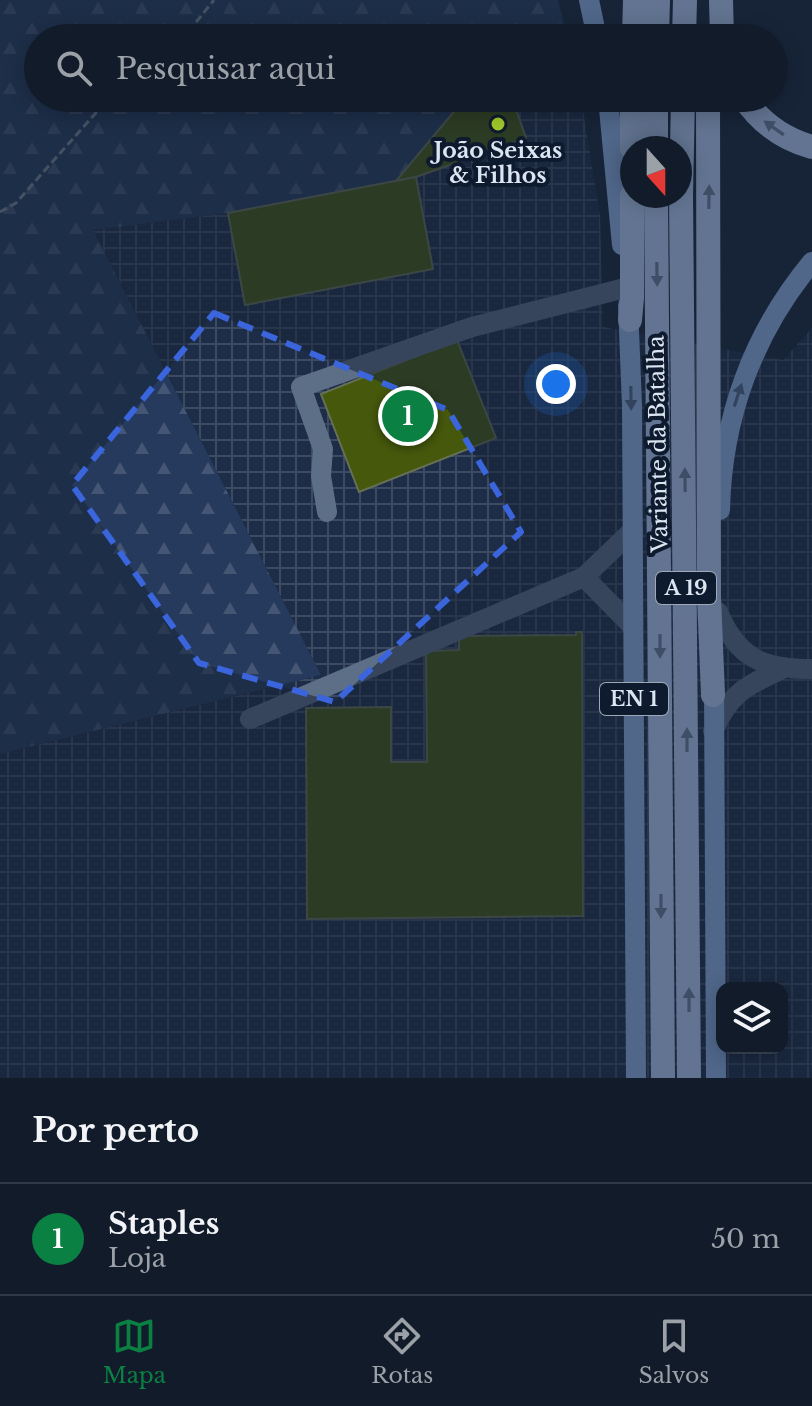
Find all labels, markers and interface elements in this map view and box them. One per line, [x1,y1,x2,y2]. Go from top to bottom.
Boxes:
search box [24,24,788,112]
icon: search [52,46,96,90]
text: Pesquisar aqui [116,50,335,87]
marker: João Seixas & Filhos [489,115,507,133]
one-way arrow [764,121,785,136]
north arrow [620,136,692,208]
place label: João Seixas & Filhos [430,137,562,189]
one-way arrow [703,184,715,209]
one-way arrow [651,262,663,287]
street label: Variante da Batalha [643,334,673,554]
your location [536,364,576,404]
one-way arrow [732,383,745,407]
pin: 1 [382,386,434,446]
one-way arrow [625,386,638,411]
one-way arrow [679,467,691,492]
road number: A 19 [656,572,716,604]
one-way arrow [654,634,666,659]
road number: EN 1 [600,683,668,715]
one-way arrow [681,727,693,752]
one-way arrow [655,894,667,919]
map controls [716,982,788,1054]
button: layers [716,982,788,1054]
one-way arrow [683,987,695,1012]
text: Por perto [32,1109,199,1151]
text: Staples [108,1205,219,1242]
text: 1 [52,1223,64,1255]
text: 50 m [711,1223,780,1255]
text: Loja [108,1242,166,1274]
tab: Mapa [103,1314,166,1389]
tab: Rotas [371,1314,433,1389]
tab: Salvos [639,1314,709,1389]

